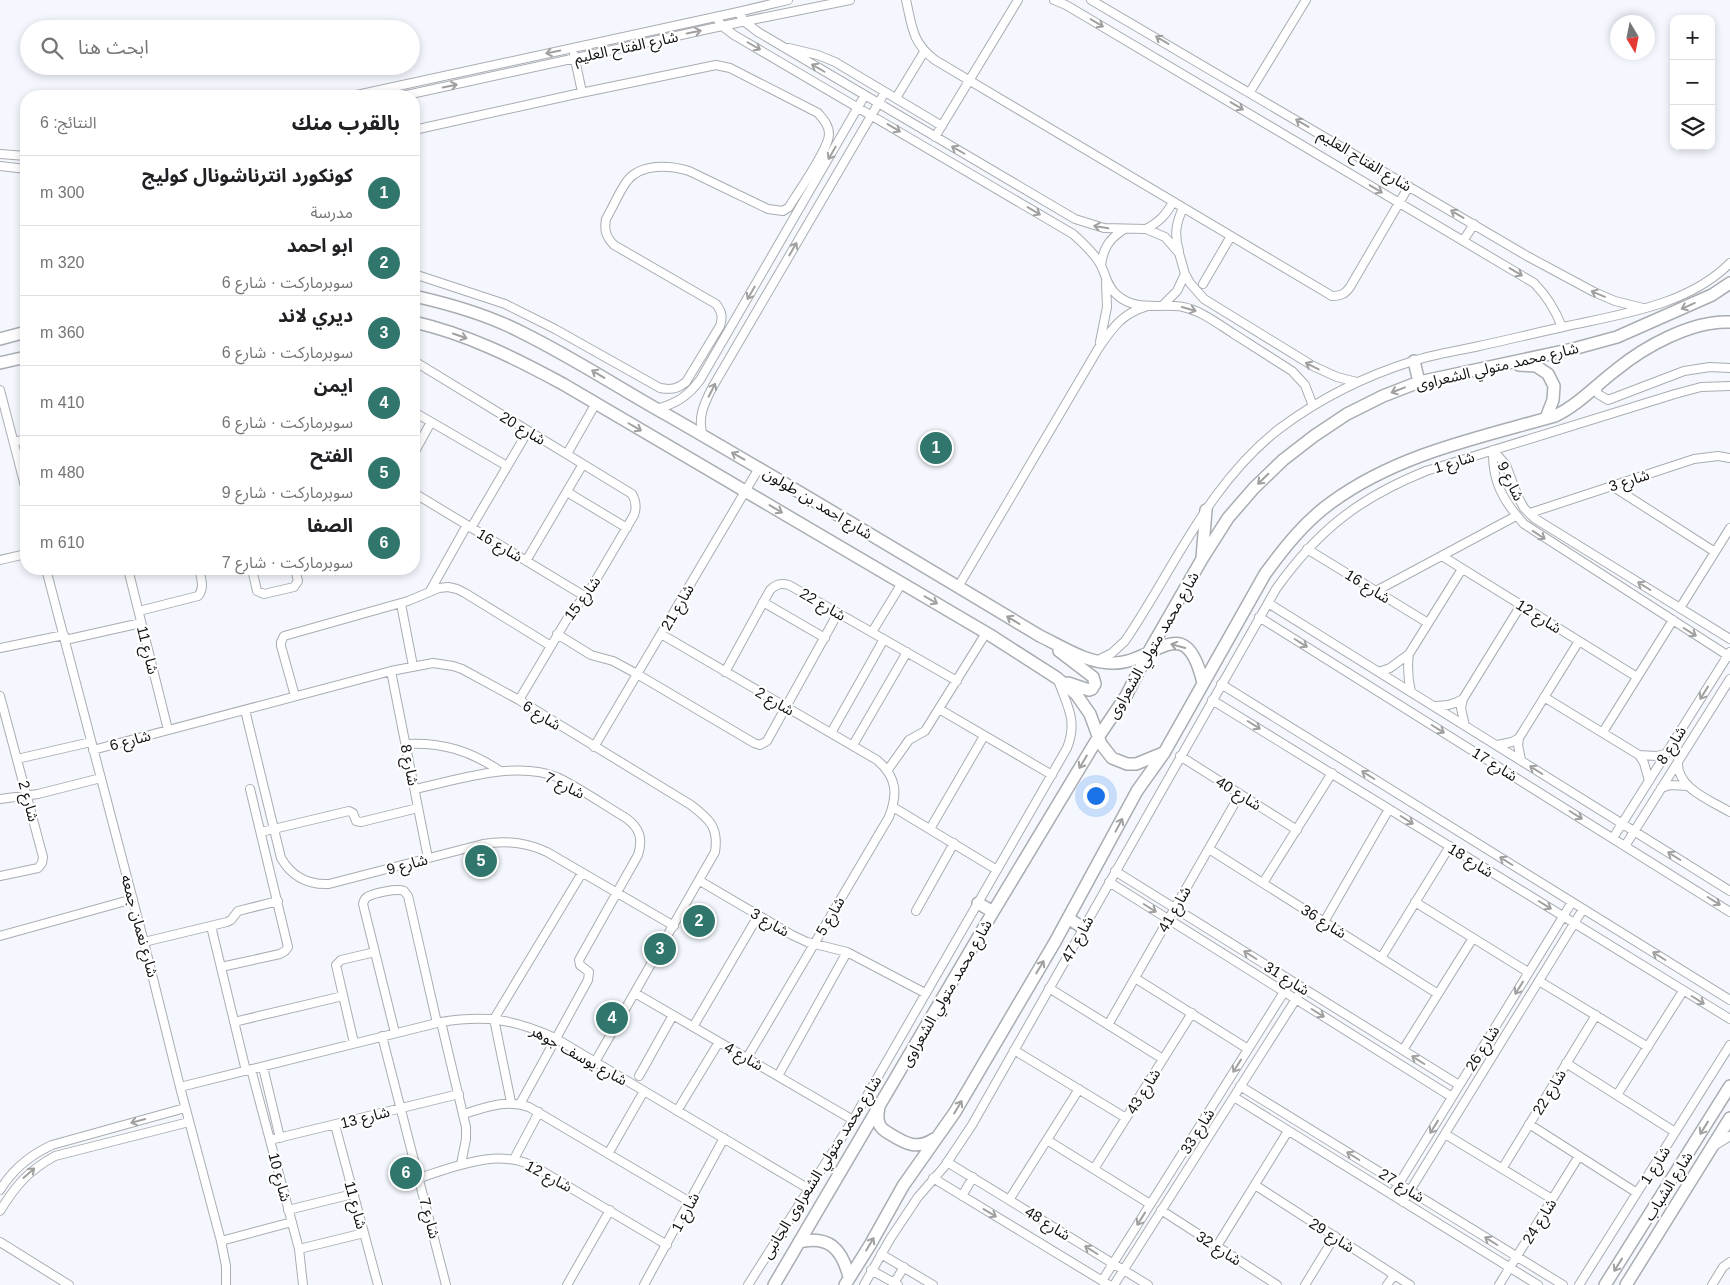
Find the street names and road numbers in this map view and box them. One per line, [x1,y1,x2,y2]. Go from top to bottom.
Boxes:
street label: شارع الفتاح العليم [572,28,681,70]
street label: شارع الفتاح العليم [1313,125,1415,198]
street label: شارع محمد متولي الشعراوى [1414,339,1581,397]
street label: شارع 20 [495,408,549,452]
street label: شارع 1 [1432,448,1478,480]
street label: شارع 9 [1491,459,1528,505]
street label: شارع احمد بن طولون [758,464,876,546]
street label: شارع 3 [1607,465,1653,498]
street label: شارع 16 [472,525,526,569]
street label: شارع 16 [1340,566,1394,610]
street label: شارع محمد متولي الشعراوى [1104,568,1206,723]
street label: شارع 15 [560,573,607,626]
street label: شارع 21 [657,581,700,635]
street label: شارع 22 [795,584,849,627]
street label: شارع 12 [1511,596,1565,640]
street label: شارع 11 [130,624,162,677]
street label: شارع 2 [751,683,798,722]
street label: شارع 6 [518,697,564,737]
street label: شارع 8 [1653,723,1693,769]
street label: شارع 6 [108,726,154,757]
street label: شارع 8 [394,743,422,788]
street label: شارع 17 [1467,744,1521,788]
street label: شارع 7 [541,768,588,805]
street label: شارع 40 [1211,773,1265,817]
street label: شارع 2 [12,779,43,825]
street label: شارع 18 [1443,840,1497,884]
street label: شارع 9 [385,850,431,881]
street label: شارع نعمان جمعه [114,873,162,980]
street label: شارع 41 [1154,883,1197,937]
street label: شارع 5 [812,893,851,940]
street label: شارع 36 [1296,901,1350,945]
street label: شارع 3 [746,904,793,943]
street label: شارع 47 [1057,913,1100,967]
street label: شارع محمد متولي الشعراوى [897,916,999,1071]
street label: شارع 31 [1259,958,1313,1002]
street label: شارع يوسف جوهر [525,1021,630,1092]
street label: شارع 26 [1462,1022,1506,1076]
street label: شارع 4 [720,1038,767,1077]
street label: شارع 43 [1123,1065,1167,1119]
street label: شارع 22 [1529,1066,1573,1120]
street label: شارع محمد متولي الشعراوى الجانبى [758,1072,888,1264]
street label: شارع 13 [339,1103,393,1135]
street label: شارع 33 [1177,1105,1221,1159]
street label: شارع 1 [1637,1143,1677,1189]
street label: شارع الشباب [1640,1148,1699,1226]
street label: شارع 10 [261,1151,295,1205]
street label: شارع 12 [521,1157,575,1199]
street label: شارع 27 [1374,1165,1428,1209]
street label: شارع 11 [338,1179,371,1232]
street label: شارع 1 [668,1189,706,1236]
street label: شارع 24 [1519,1195,1563,1249]
street label: شارع 7 [413,1196,444,1242]
street label: شارع 48 [1020,1203,1074,1247]
street label: شارع 29 [1304,1214,1358,1259]
street label: شارع 32 [1191,1227,1245,1272]

